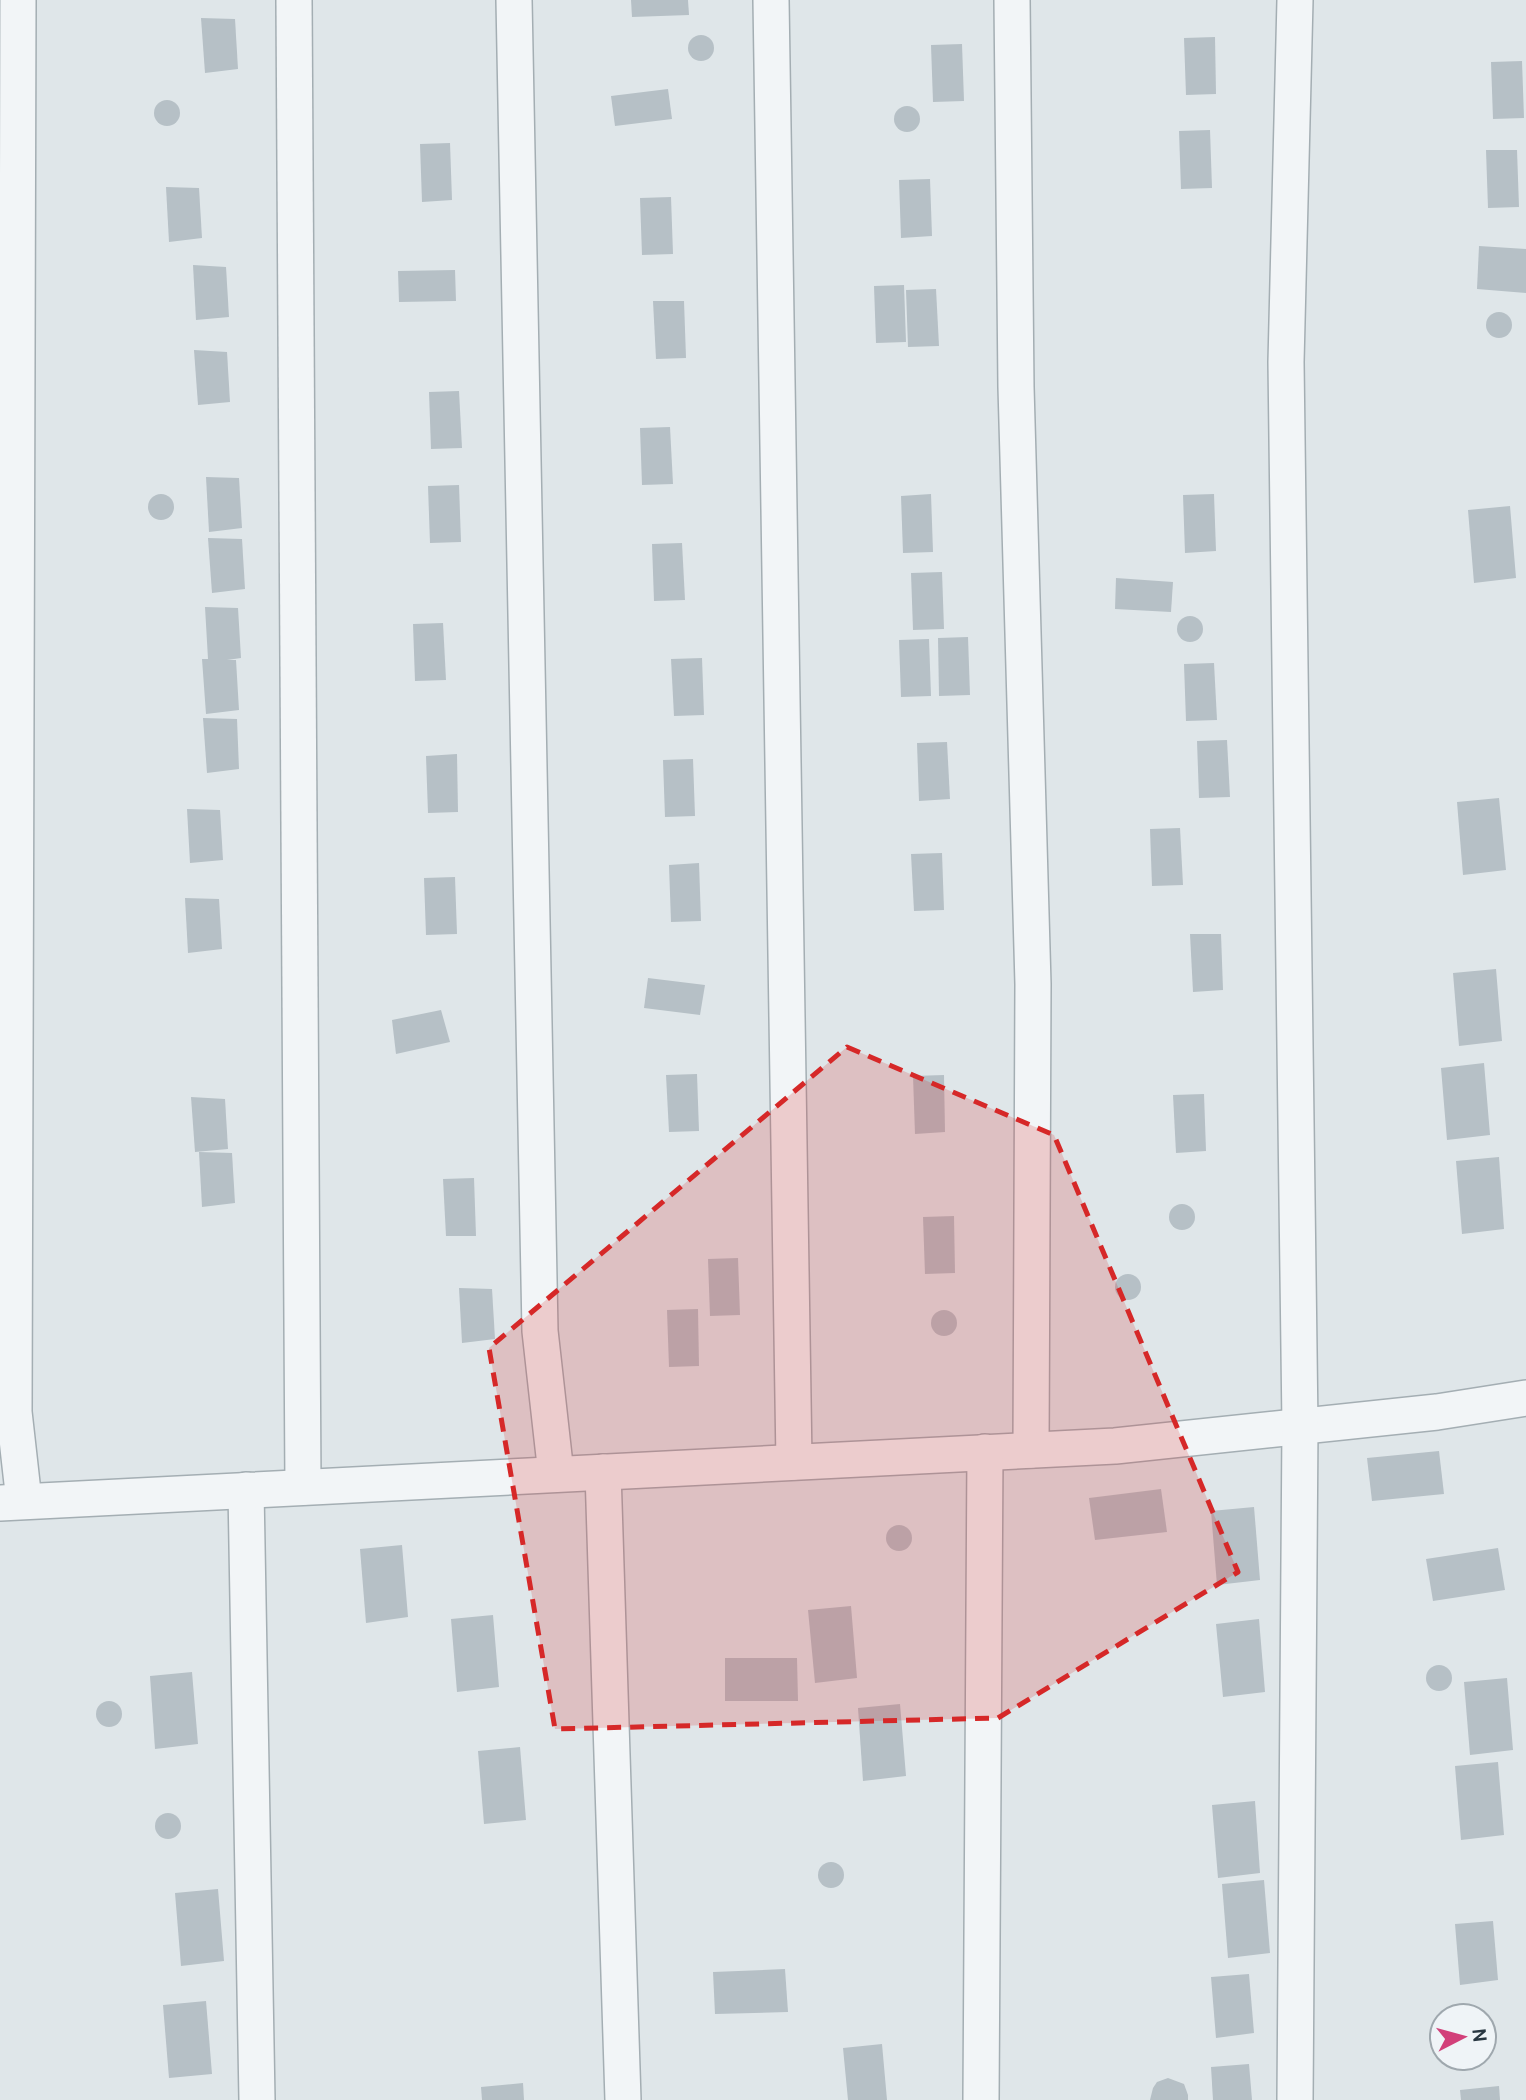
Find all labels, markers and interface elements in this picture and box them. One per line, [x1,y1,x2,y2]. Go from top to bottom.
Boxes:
north arrow [1428,2002,1498,2072]
text: N [1467,2027,1492,2043]

